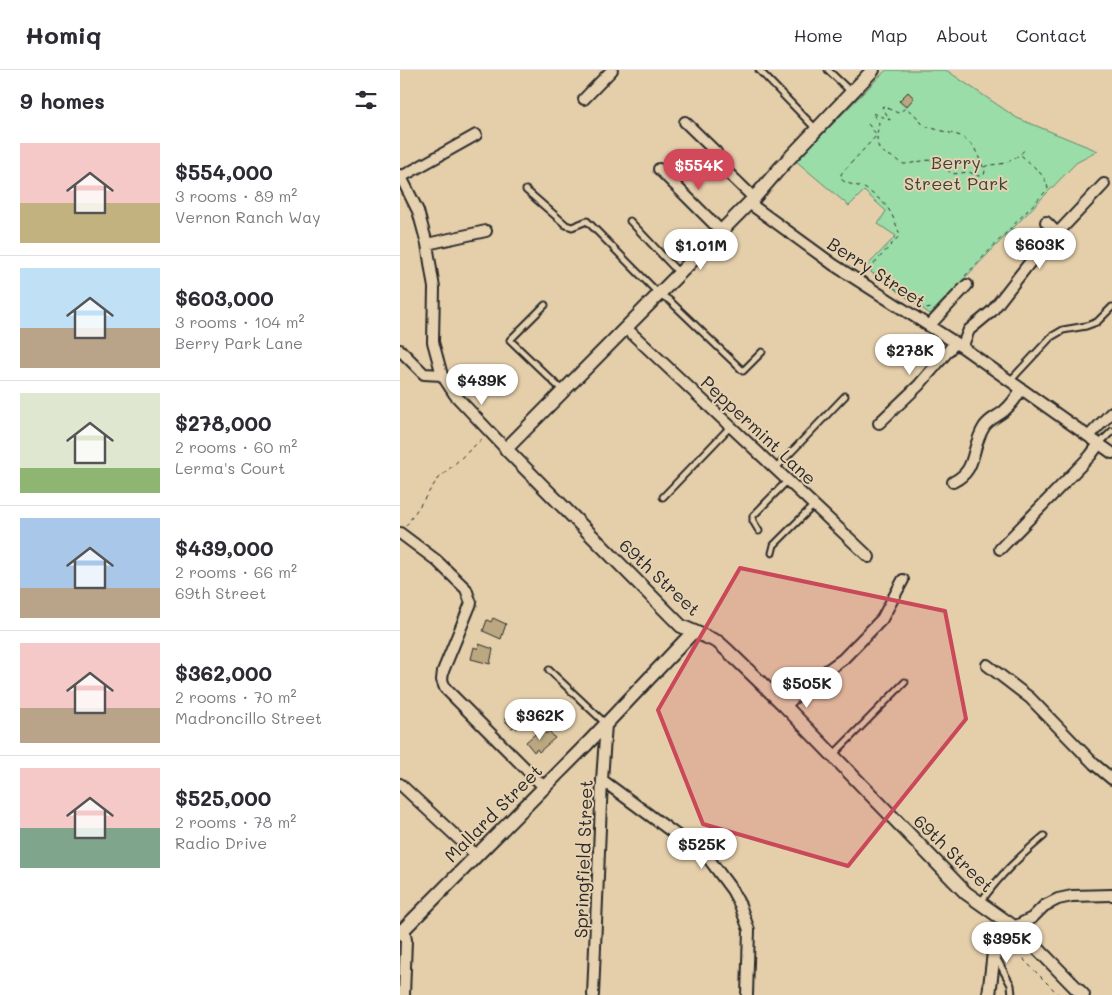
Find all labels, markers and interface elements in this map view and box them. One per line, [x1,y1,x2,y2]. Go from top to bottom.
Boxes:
text: Homiq [25,19,102,50]
text: Home [794,23,843,47]
text: Map [871,23,907,47]
text: About [935,23,988,47]
text: Contact [1016,23,1087,47]
icon: filters [352,86,380,114]
text: 9 homes [20,87,105,114]
pin: $554K [664,148,734,191]
park label: Berry Street Park [904,150,1008,195]
text: $554K [674,154,724,175]
text: $554,000 [175,158,273,185]
icon: home [60,163,120,223]
text: 3 rooms · 89 m² [175,185,297,206]
text: Vernon Ranch Way [175,206,321,227]
pin: $1.01M [660,228,742,271]
pin: $603K [1005,228,1075,270]
street label: Berry Street [823,231,931,313]
text: $603K [1015,233,1065,254]
text: $1.01M [675,234,727,255]
text: $603,000 [175,284,274,311]
icon: home [60,288,120,348]
text: 3 rooms · 104 m² [175,311,305,332]
text: Berry Park Lane [175,332,303,353]
pin: $278K [875,334,945,376]
text: $278K [886,339,934,360]
pin: $439K [447,364,517,406]
text: $439K [457,369,507,390]
street label: Peppermint Lane [696,370,822,490]
text: $278,000 [175,409,271,436]
icon: home [60,413,120,473]
text: 2 rooms · 60 m² [175,436,297,457]
text: Lerma's Court [175,457,285,478]
street label: 69th Street [614,533,706,621]
text: $439,000 [175,534,273,561]
icon: home [60,538,120,598]
text: 2 rooms · 66 m² [175,561,297,582]
text: 69th Street [175,582,266,603]
text: $362,000 [175,659,272,686]
icon: home [60,663,120,723]
pin: $505K [772,666,842,709]
text: $505K [782,672,832,693]
text: 2 rooms · 70 m² [175,686,296,707]
pin: $362K [505,698,575,741]
text: $362K [516,704,564,725]
text: Madroncillo Street [175,707,322,728]
street label: Mallard Street [439,759,547,867]
street label: Springfield Street [568,779,598,939]
text: $525,000 [175,784,271,811]
icon: home [60,788,120,848]
street label: 69th Street [909,809,999,897]
text: 2 rooms · 78 m² [175,811,296,832]
pin: $525K [667,828,737,870]
text: Radio Drive [175,832,267,853]
text: $525K [678,833,726,854]
pin: $395K [972,922,1042,964]
text: $395K [983,927,1031,948]

